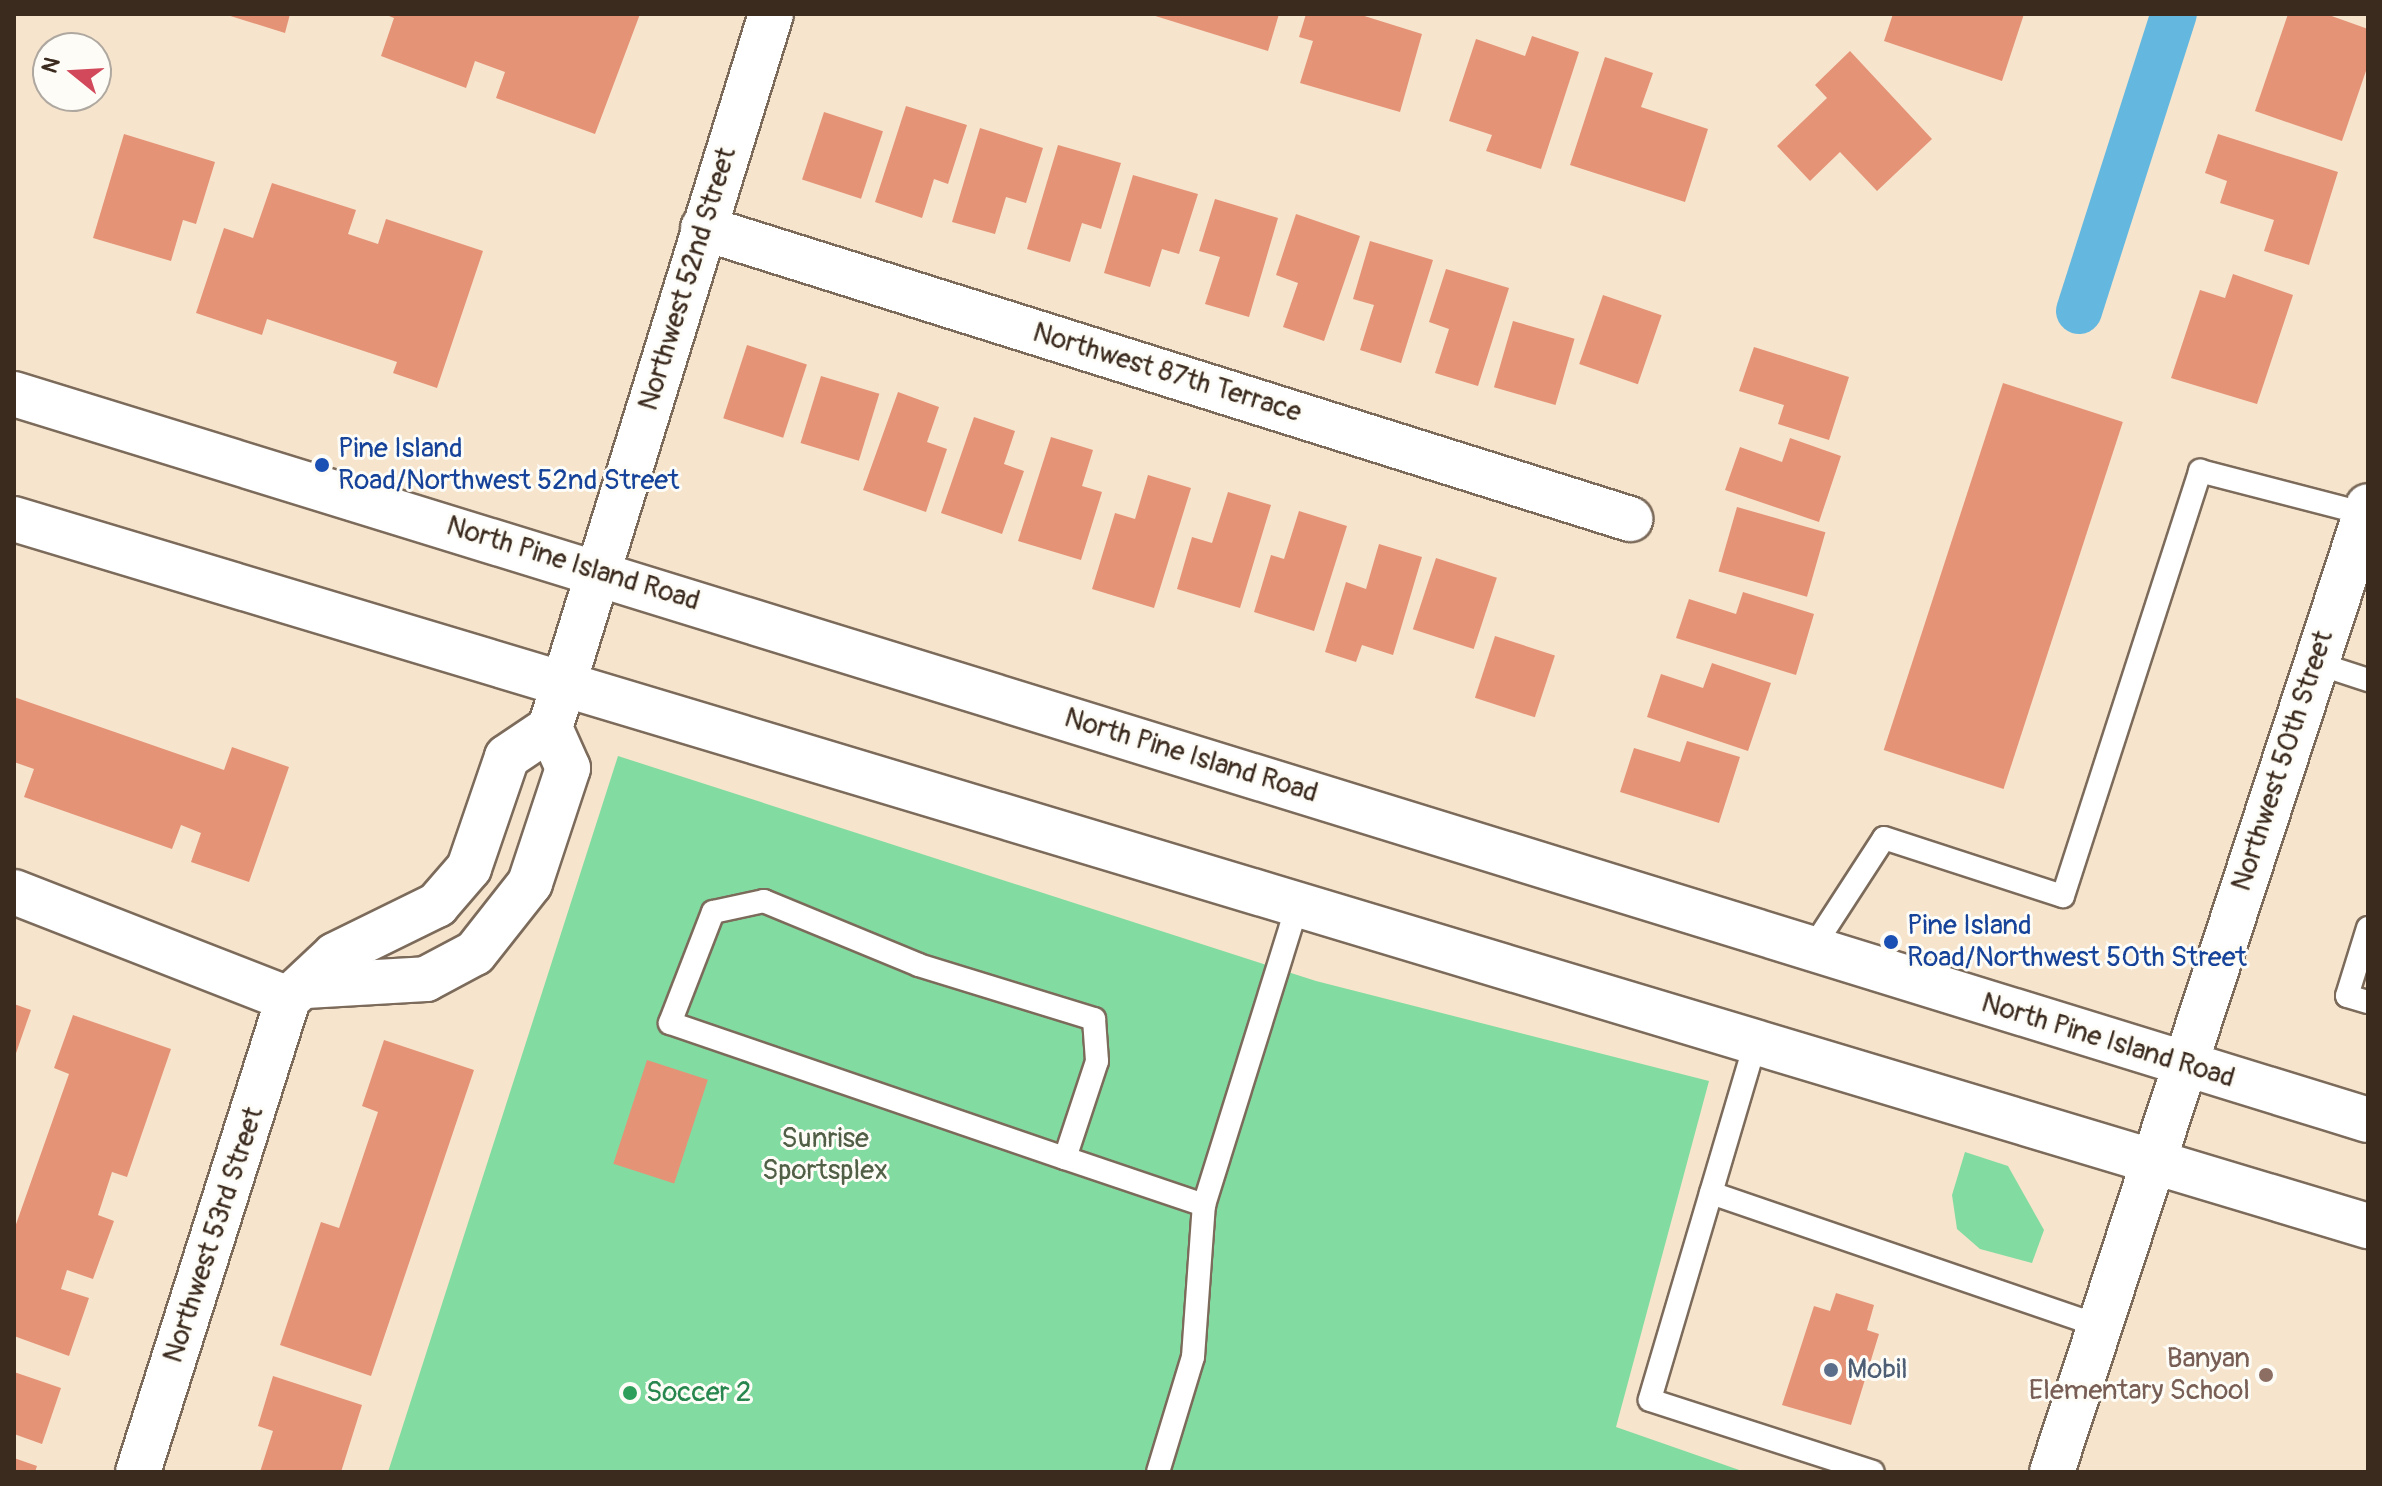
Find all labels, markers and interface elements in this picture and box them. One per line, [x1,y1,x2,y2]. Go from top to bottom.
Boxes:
north arrow [32,32,112,112]
text: N [35,54,67,77]
street label: Northwest 52nd Street [632,143,744,415]
street label: Northwest 87th Terrace [1029,316,1305,430]
place label: Pine Island Road/Northwest 52nd Street [338,432,679,498]
marker: Pine Island Road/Northwest 52nd Street [313,456,331,474]
street label: North Pine Island Road [442,509,704,619]
street label: Northwest 50th Street [2225,627,2341,895]
street label: North Pine Island Road [1060,701,1322,811]
place label: Pine Island Road/Northwest 50th Street [1907,909,2247,975]
marker: Pine Island Road/Northwest 50th Street [1882,933,1900,951]
street label: North Pine Island Road [1977,986,2239,1096]
street label: Northwest 53rd Street [157,1103,271,1367]
park label: Sunrise Sportsplex [762,1122,888,1188]
place label: Banyan Elementary School [2029,1342,2250,1408]
place label: Mobil [1847,1353,1908,1387]
marker: Mobil [1822,1361,1840,1379]
marker: Banyan Elementary School [2257,1366,2275,1384]
place label: Soccer 2 [646,1376,751,1410]
marker: Soccer 2 [621,1384,639,1402]

